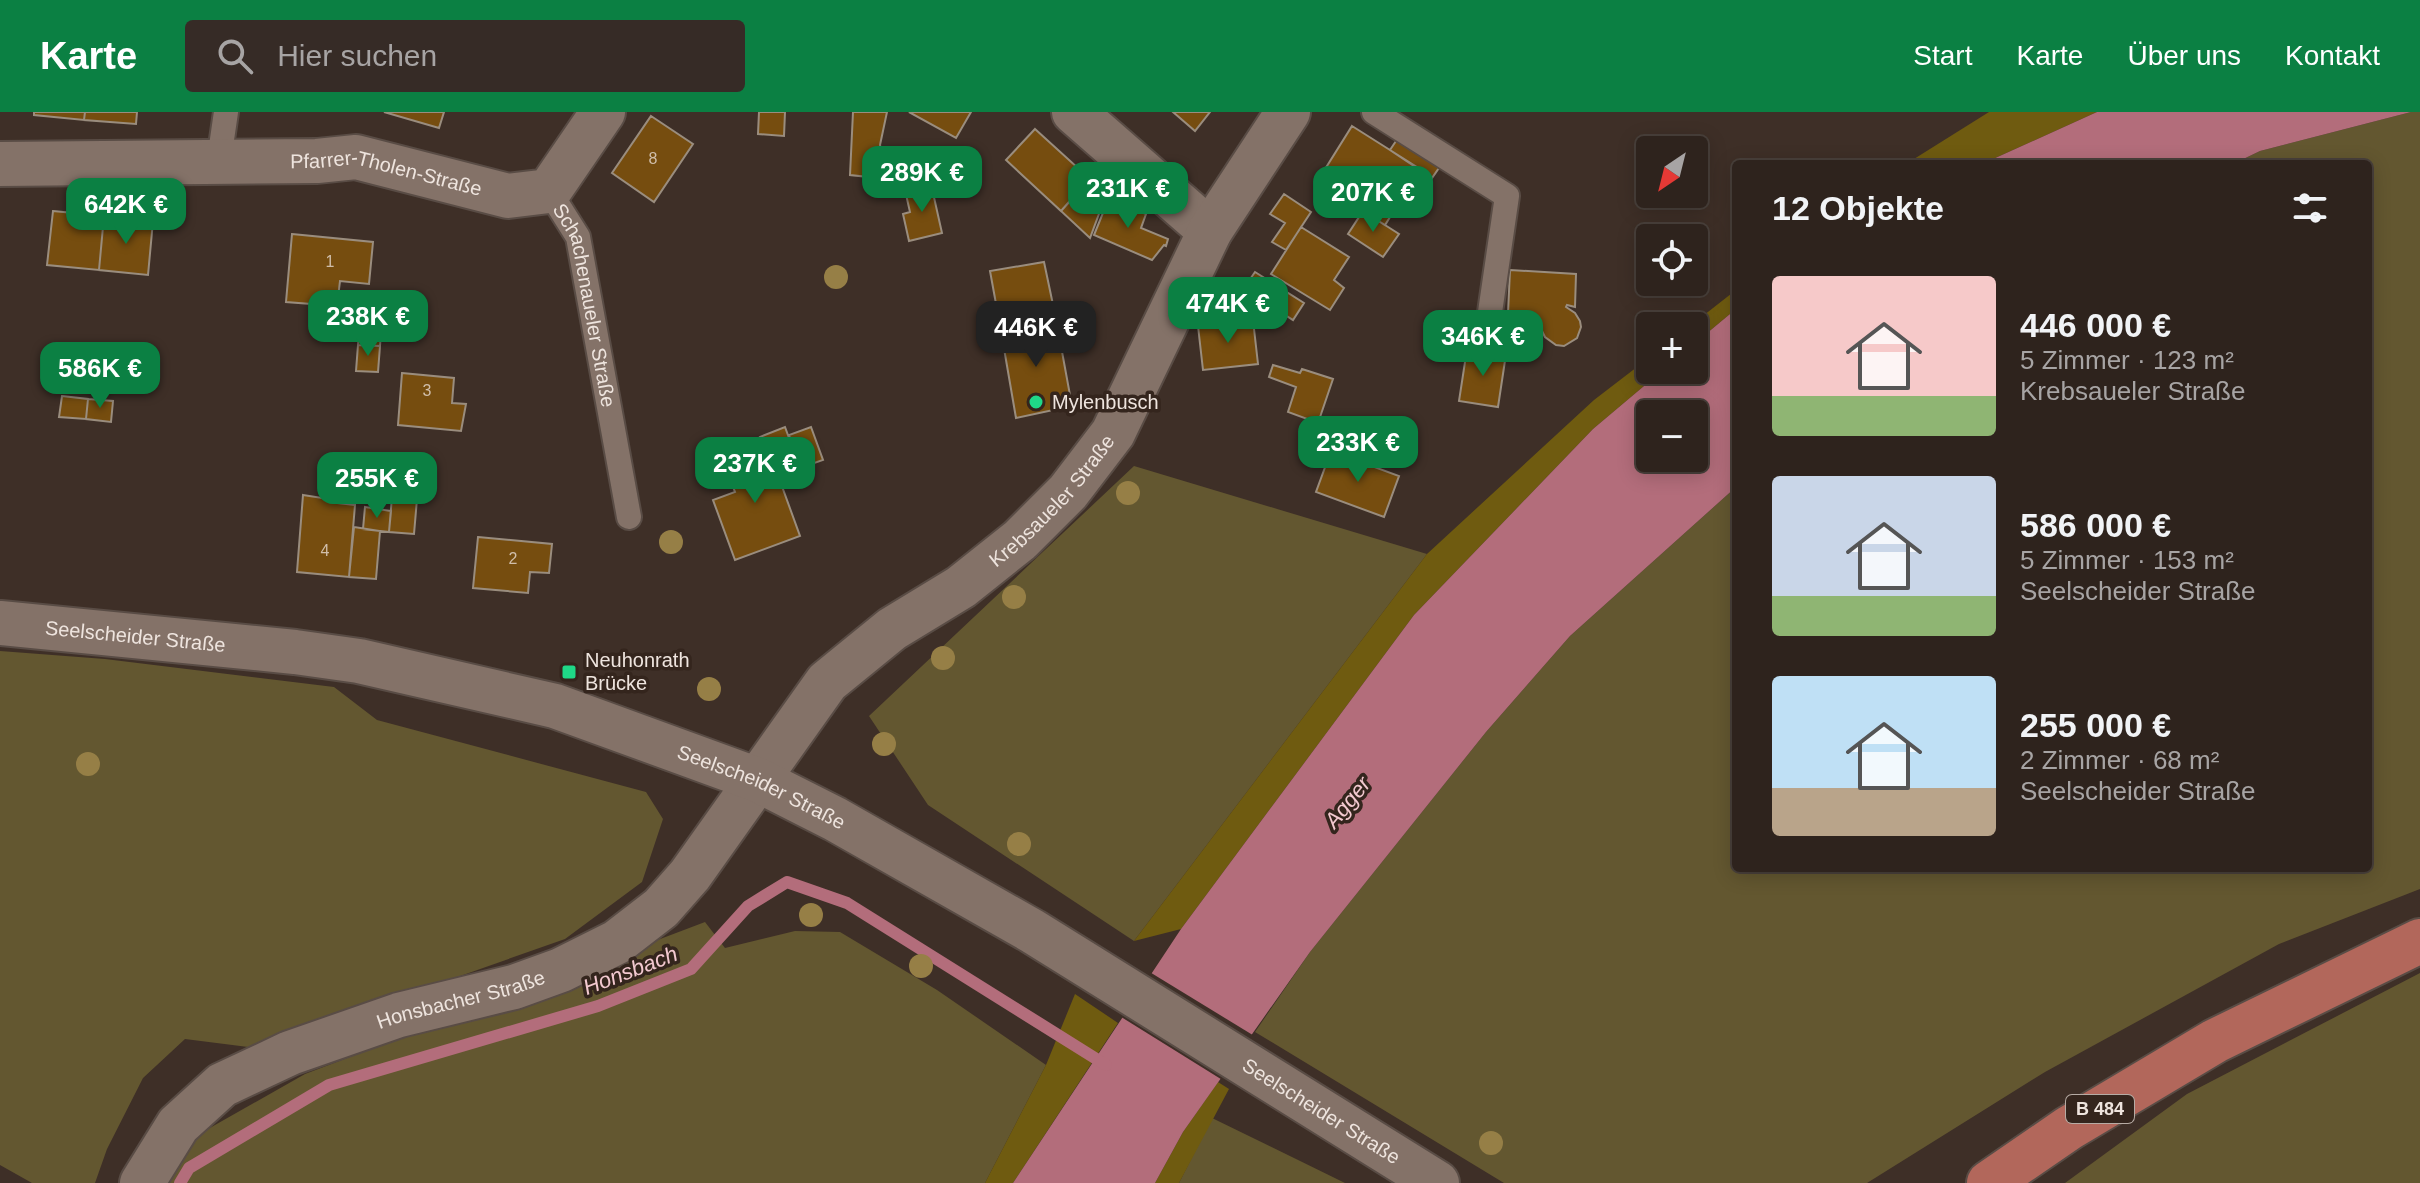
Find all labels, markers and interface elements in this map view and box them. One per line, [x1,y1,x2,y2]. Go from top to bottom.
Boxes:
search box [185,20,745,92]
icon: search [213,34,257,78]
text: Karte [40,35,137,77]
text: Hier suchen [277,39,437,72]
text: Start [1913,40,1972,71]
text: Karte [2016,40,2083,71]
text: Über uns [2127,40,2241,71]
text: Kontakt [2285,40,2380,71]
north arrow [1636,136,1708,208]
map controls [1636,136,1708,472]
street label: Pfarrer-Tholen-Straße [290,146,484,200]
pin: 289K € [857,146,987,214]
house number: 8 [649,150,658,167]
text: 289K € [880,157,964,187]
pin: 231K € [1063,162,1193,230]
pin: 207K € [1308,166,1438,234]
text: 231K € [1086,173,1170,203]
text: 207K € [1331,177,1415,207]
pin: 642K € [61,178,191,246]
icon: filters [2288,186,2332,230]
text: 642K € [84,189,168,219]
text: 12 Objekte [1772,189,1944,227]
street label: Schachenaueler Straße [549,199,620,409]
button: locate [1636,224,1708,296]
house number: 1 [326,253,335,270]
pin: 474K € [1163,277,1293,345]
text: 474K € [1186,288,1270,318]
pin: 238K € [303,290,433,358]
text: 238K € [326,301,410,331]
pin: 446K € [971,301,1101,369]
text: 446 000 € [2020,306,2171,344]
icon: home [1836,308,1932,404]
pin: 346K € [1418,310,1548,378]
text: 446K € [994,312,1078,342]
button: + [1636,312,1708,384]
text: 346K € [1441,321,1525,351]
pin: 586K € [35,342,165,410]
text: 5 Zimmer · 123 m² [2020,345,2234,375]
text: 586K € [58,353,142,383]
text: Krebsaueler Straße [2020,376,2245,406]
house number: 3 [423,382,432,399]
place label: Mylenbusch [1052,391,1159,413]
marker: Mylenbusch [1027,393,1045,411]
button: − [1636,400,1708,472]
pin: 233K € [1293,416,1423,484]
text: 233K € [1316,427,1400,457]
street label: Krebsaueler Straße [985,430,1119,571]
pin: 237K € [690,437,820,505]
text: 237K € [713,448,797,478]
pin: 255K € [312,452,442,520]
text: 255K € [335,463,419,493]
text: 586 000 € [2020,506,2171,544]
icon: home [1836,508,1932,604]
house number: 4 [321,542,330,559]
text: 5 Zimmer · 153 m² [2020,545,2234,575]
house number: 2 [509,550,518,567]
text: Seelscheider Straße [2020,576,2256,606]
street label: Seelscheider Straße [44,616,227,656]
place label: Neuhonrath Brücke [585,649,690,694]
marker: Neuhonrath Brücke [560,663,578,681]
text: 255 000 € [2020,706,2171,744]
icon: home [1836,708,1932,804]
street label: Seelscheider Straße [675,741,849,834]
text: 2 Zimmer · 68 m² [2020,745,2219,775]
water label: Agger [1318,770,1377,835]
text: Seelscheider Straße [2020,776,2256,806]
water label: Honsbach [579,941,681,1000]
street label: Honsbacher Straße [374,966,548,1033]
street label: Seelscheider Straße [1239,1054,1404,1168]
road number: B 484 [2066,1095,2134,1123]

